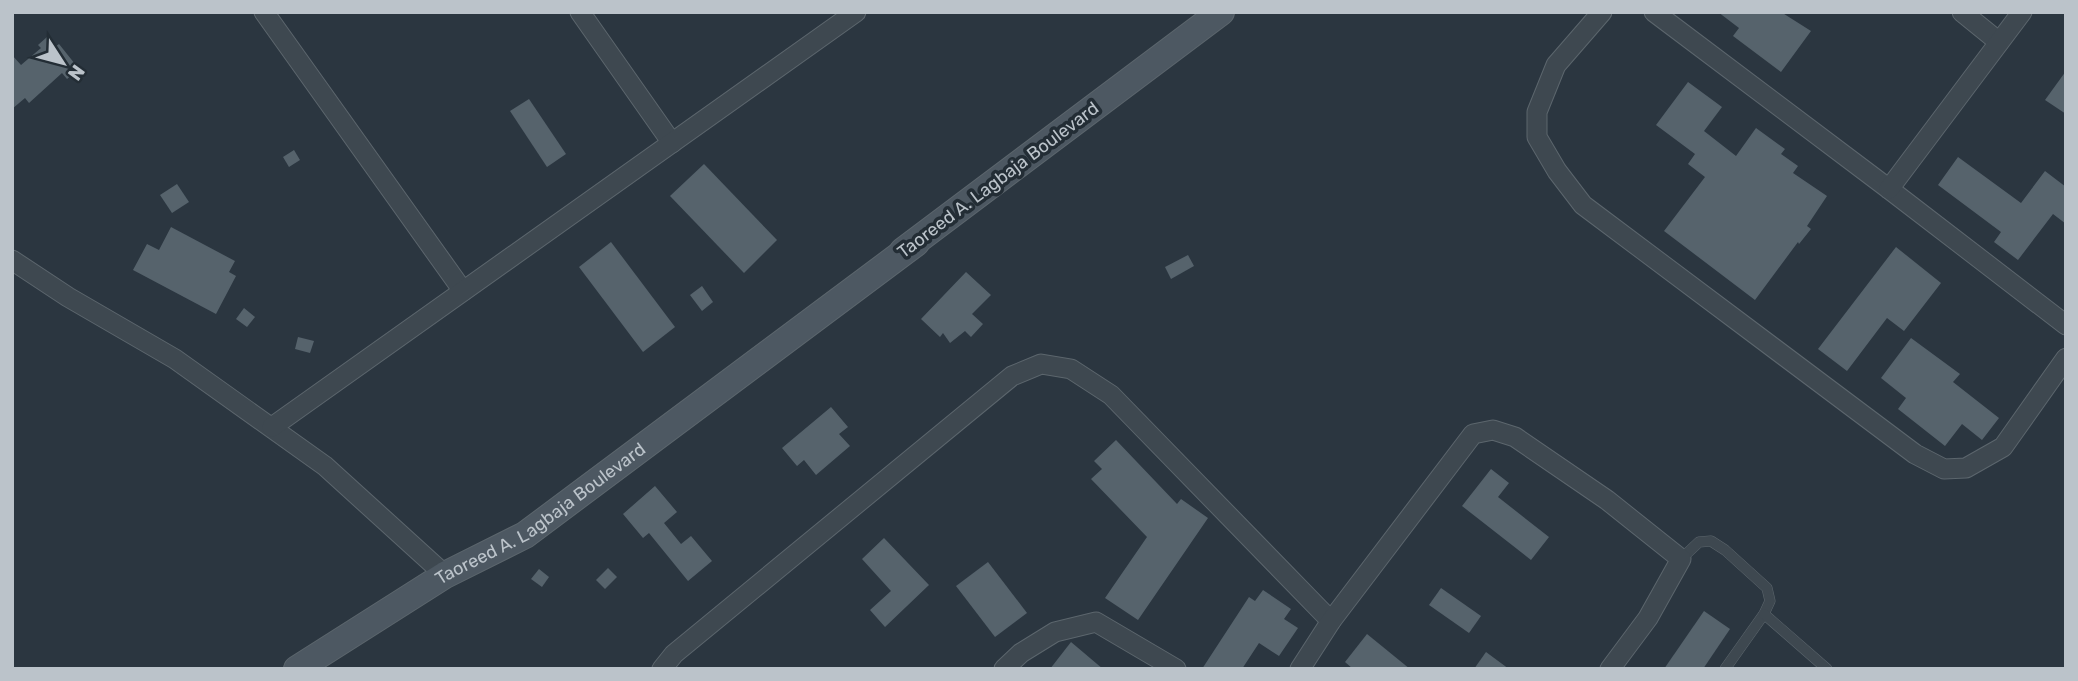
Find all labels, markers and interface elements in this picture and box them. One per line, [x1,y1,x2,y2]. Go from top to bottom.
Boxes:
north arrow [28,28,98,98]
text: N [63,60,90,85]
street label: Taoreed A. Lagbaja Boulevard [893,97,1103,263]
street label: Taoreed A. Lagbaja Boulevard [431,438,650,589]

